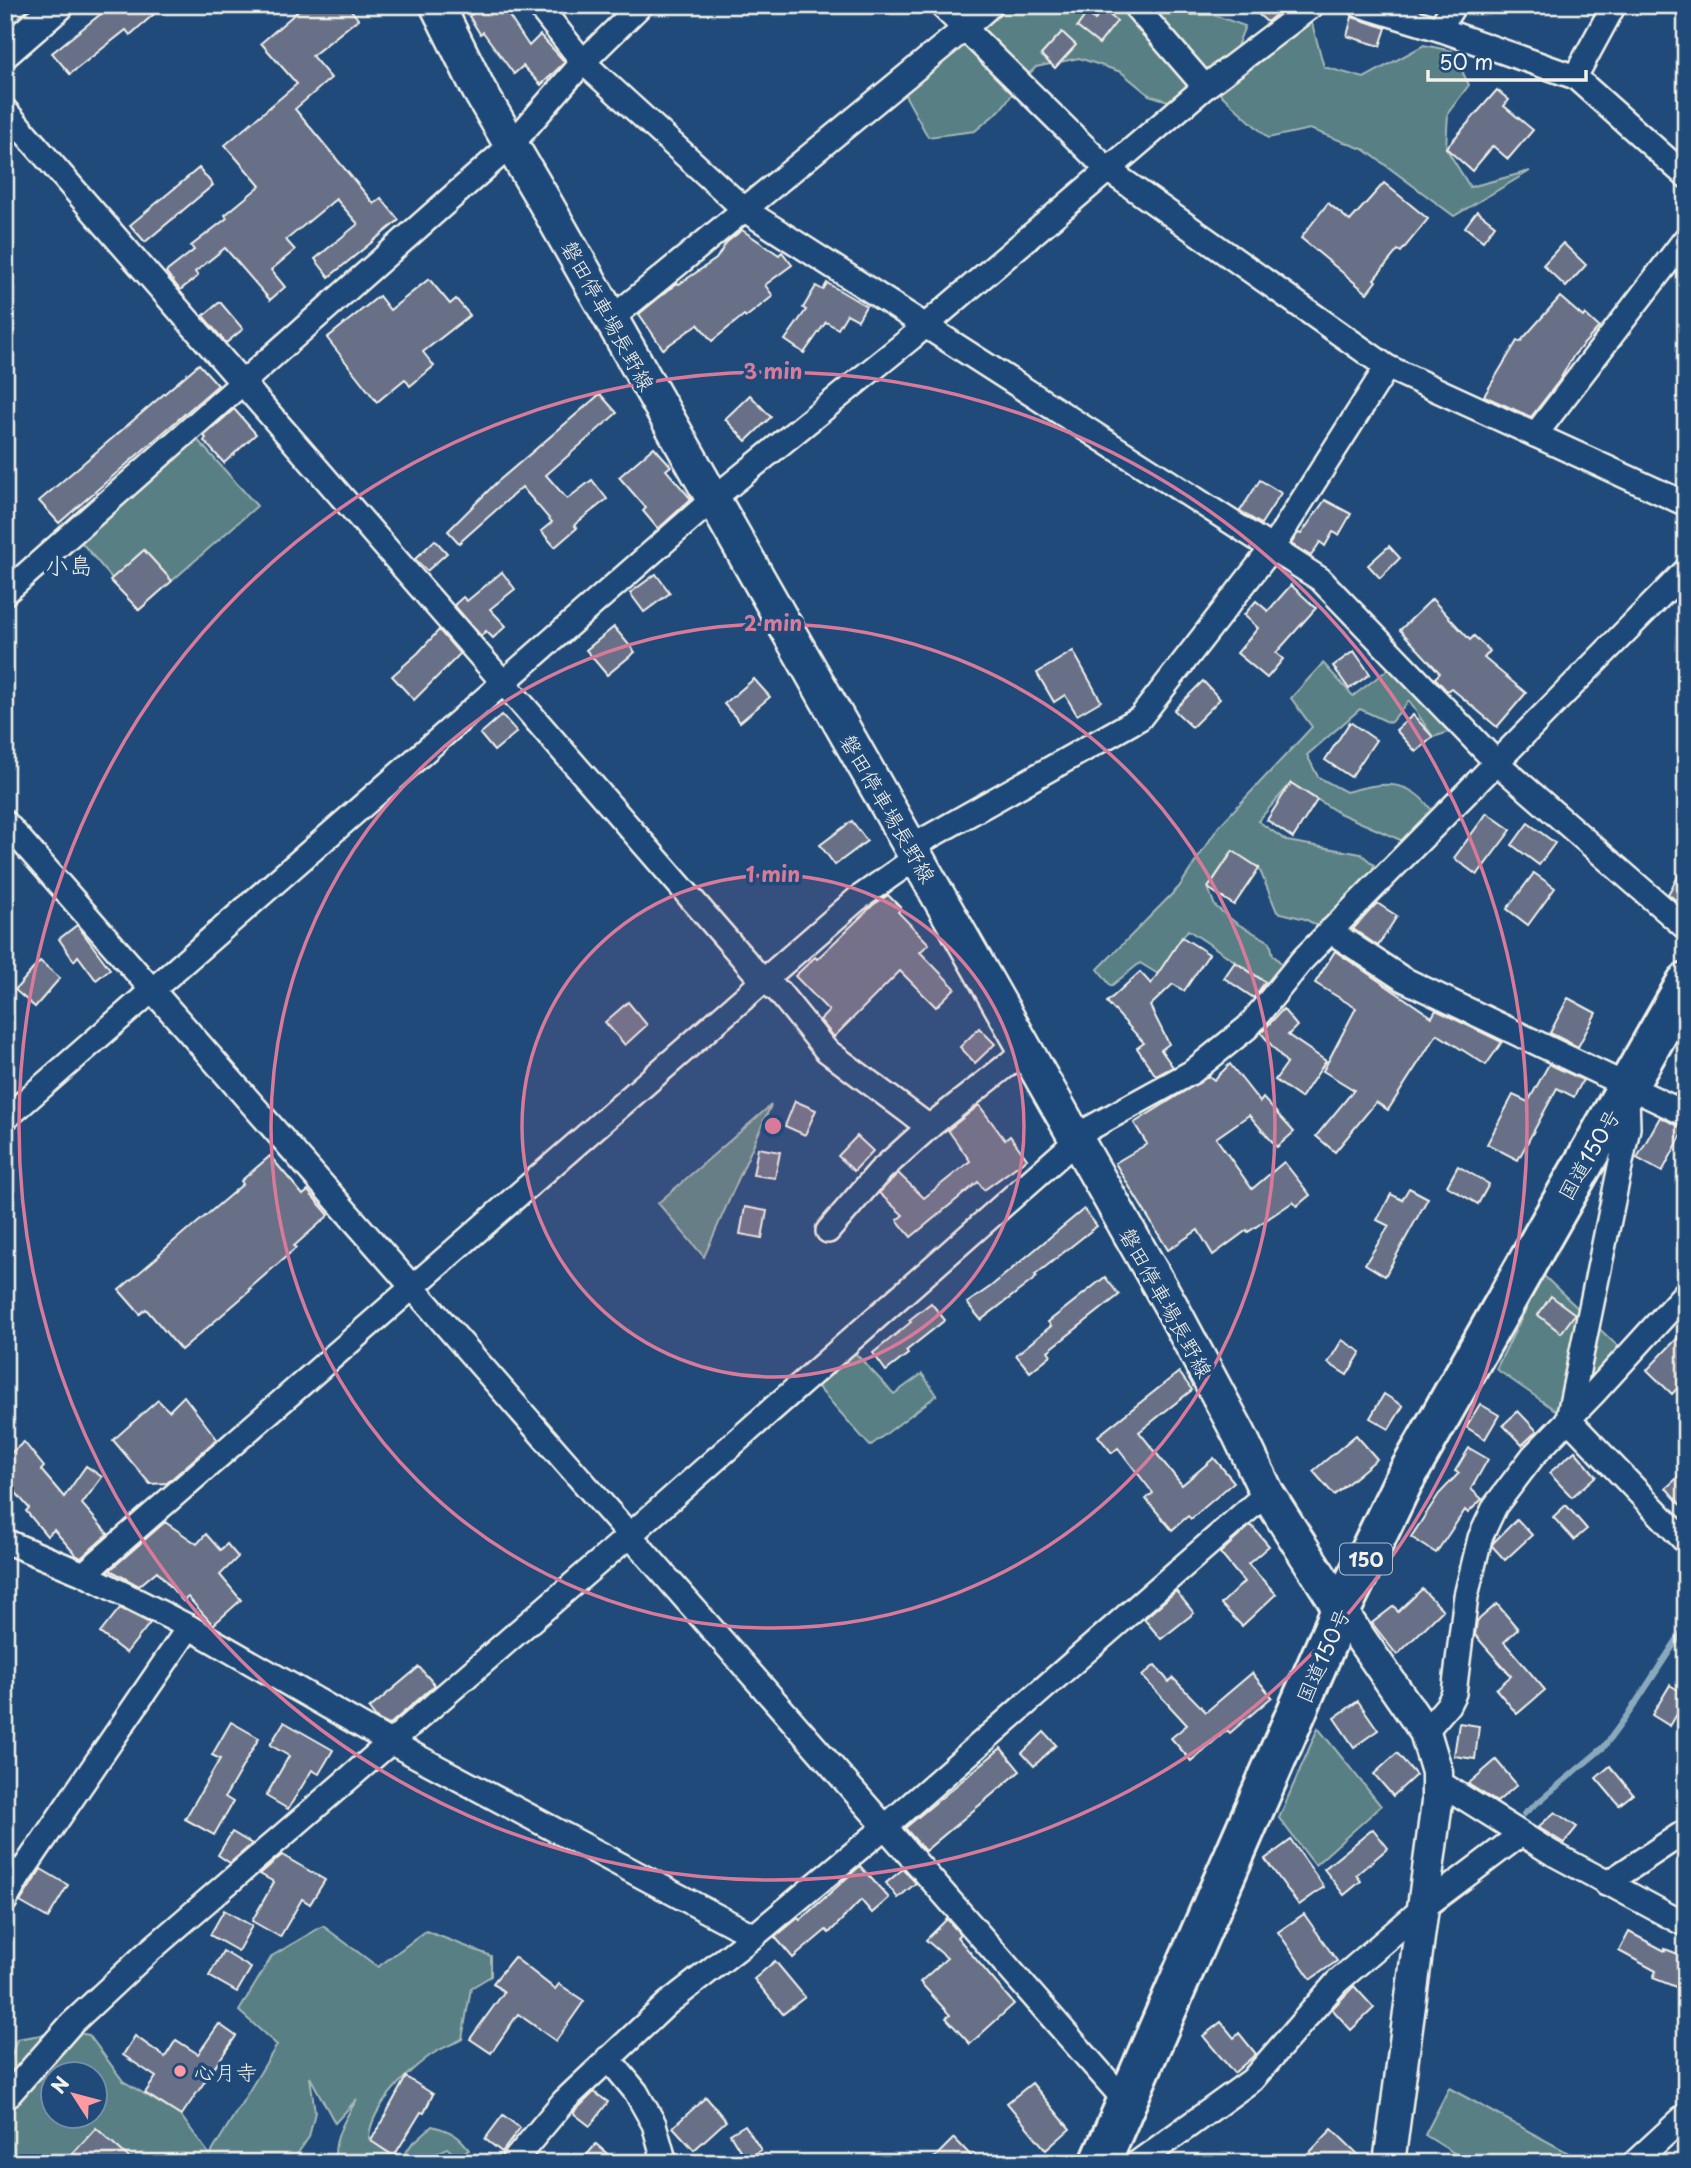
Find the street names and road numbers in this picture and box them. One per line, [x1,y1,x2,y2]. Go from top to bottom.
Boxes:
street label: 磐田停車場長野線 [554,234,664,396]
street label: 磐田停車場長野線 [833,727,945,889]
street label: 国道150号 [1549,1102,1627,1206]
street label: 磐田停車場長野線 [1112,1221,1222,1383]
road number: 150 [1340,1544,1392,1574]
street label: 国道150号 [1287,1602,1357,1708]

